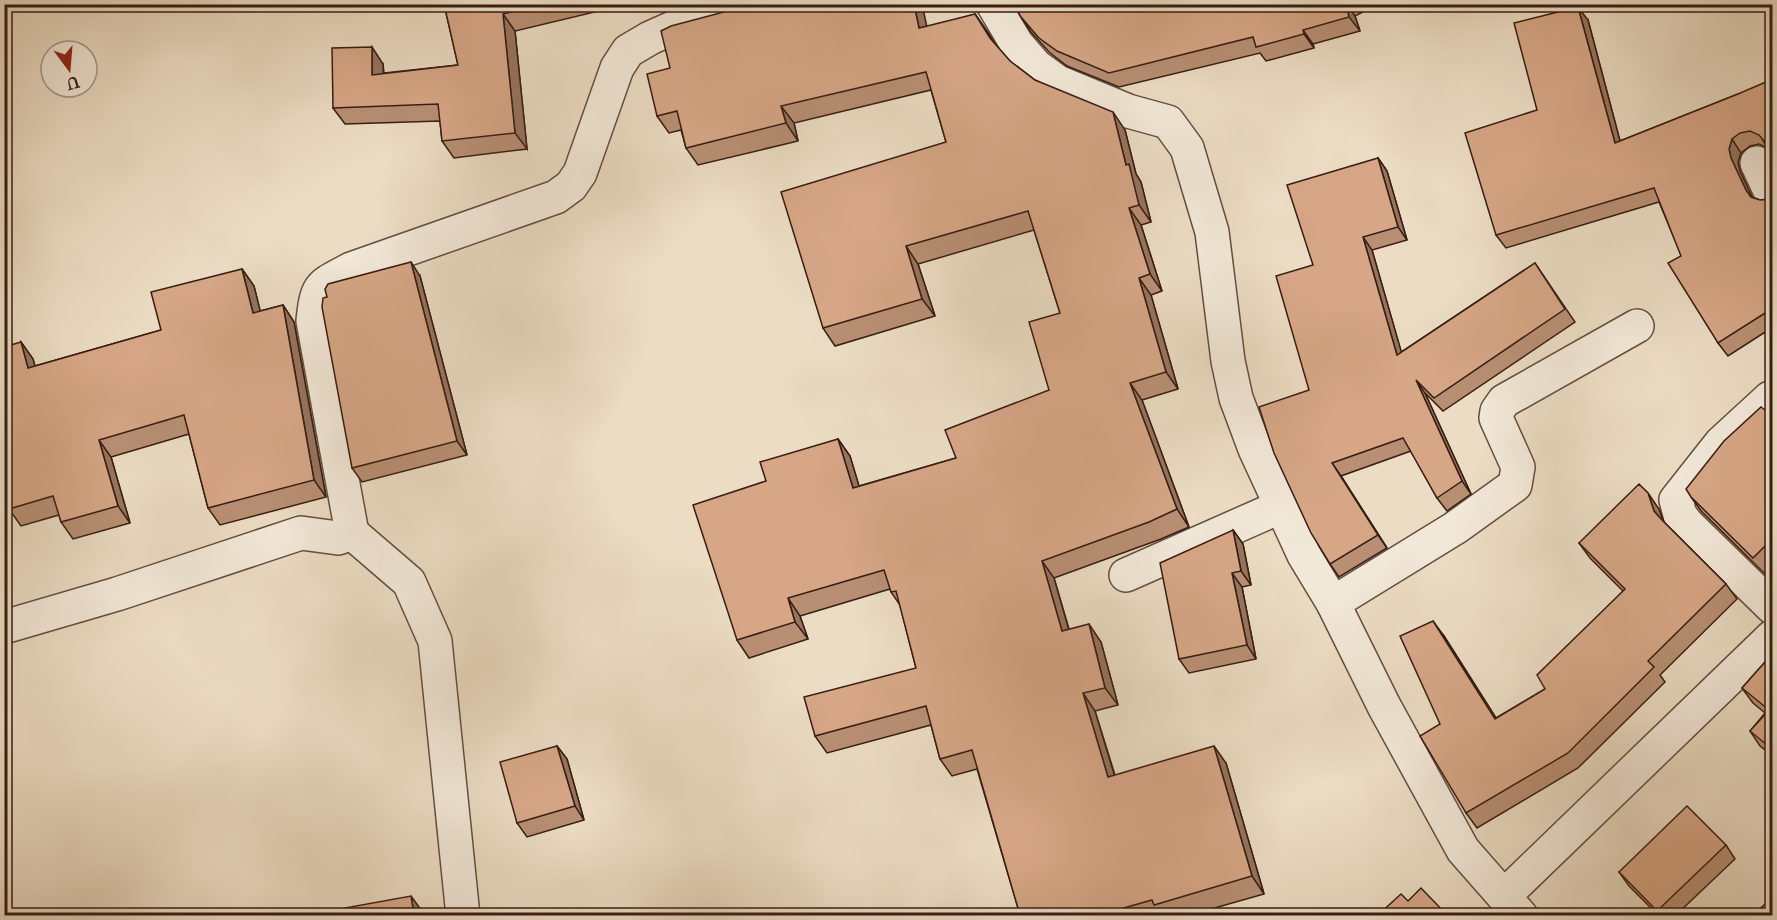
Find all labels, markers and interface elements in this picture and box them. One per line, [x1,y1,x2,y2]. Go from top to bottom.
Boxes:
north arrow [39,39,99,99]
text: U [64,72,82,94]

